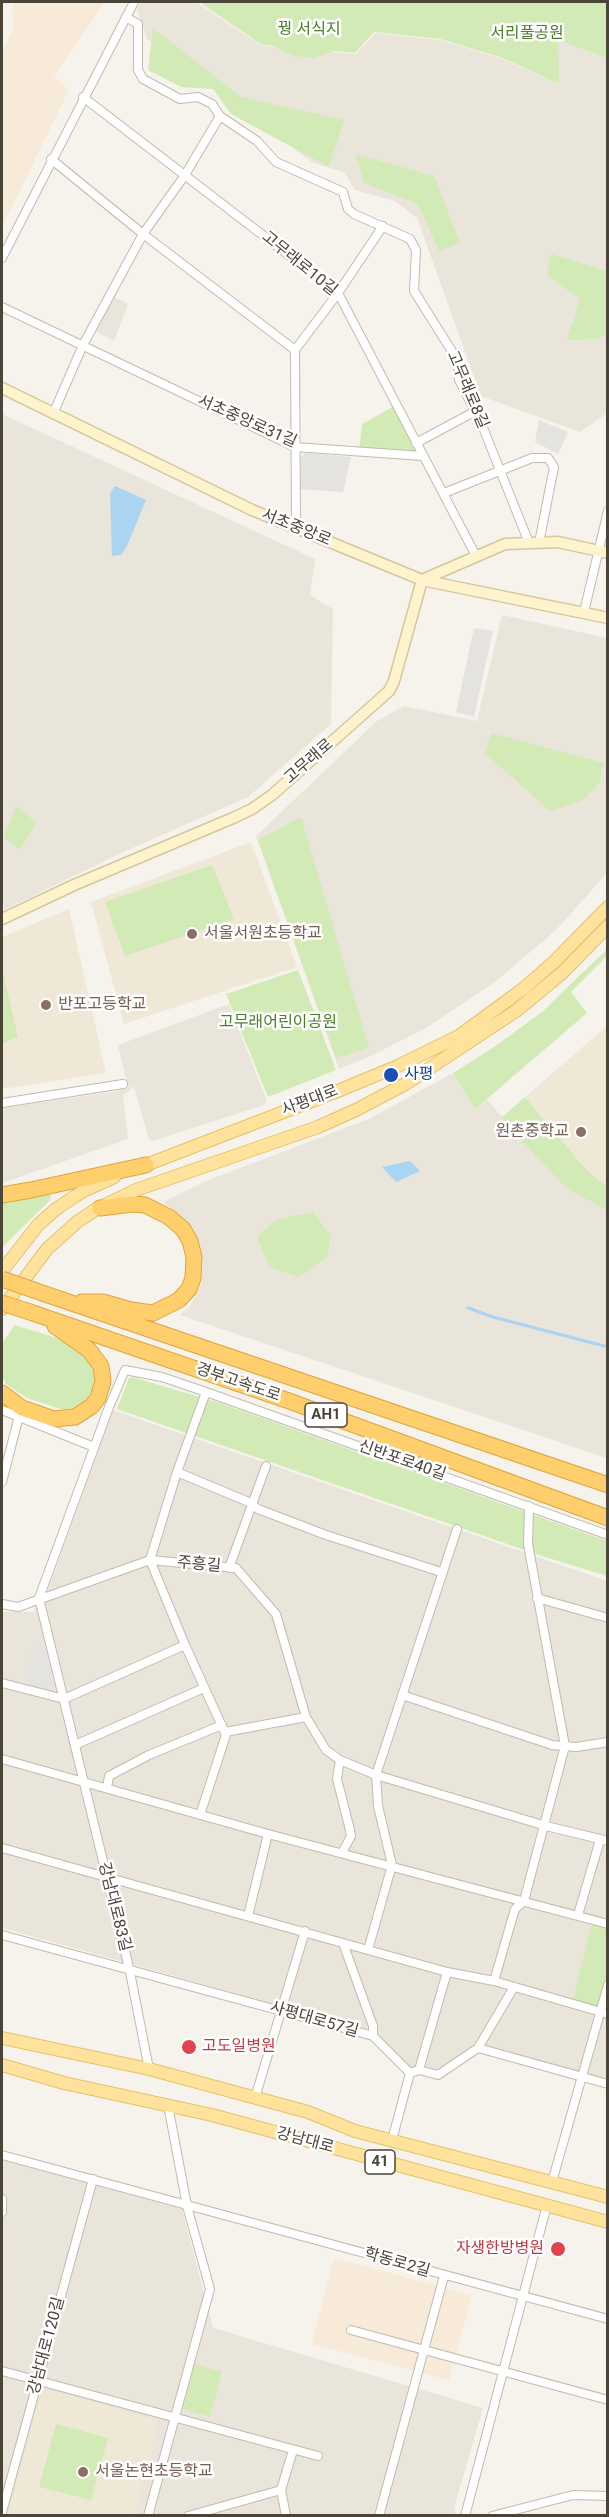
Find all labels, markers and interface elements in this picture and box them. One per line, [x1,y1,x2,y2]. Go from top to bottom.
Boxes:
park label: 꿩 서식지 [278,20,340,40]
park label: 서리풀공원 [490,24,564,44]
street label: 고무래로10길 [257,228,341,300]
street label: 고무래로8길 [442,348,492,432]
street label: 서초중앙로31길 [195,392,299,452]
street label: 서초중앙로 [258,505,334,551]
street label: 고무래로 [280,735,338,789]
place label: 서울서원초등학교 [204,924,322,944]
marker: 서울서원초등학교 [185,927,199,941]
place label: 반포고등학교 [58,995,146,1015]
marker: 반포고등학교 [39,998,53,1012]
park label: 고무래어린이공원 [219,1013,337,1033]
place label: 사평 [404,1065,433,1085]
marker: 사평 [382,1066,400,1084]
street label: 사평대로 [279,1081,341,1121]
place label: 원촌중학교 [495,1122,569,1142]
marker: 원촌중학교 [574,1125,588,1139]
street label: 경부고속도로 [193,1360,283,1406]
road number: AH1 [305,1403,347,1427]
street label: 신반포로40길 [356,1437,448,1485]
street label: 주흥길 [176,1554,222,1576]
street label: 강남대로83길 [94,1860,134,1954]
street label: 사평대로57길 [267,1998,361,2042]
place label: 고도일병원 [202,2037,276,2057]
marker: 고도일병원 [180,2038,198,2056]
street label: 강남대로 [274,2124,336,2158]
road number: 41 [365,2150,395,2174]
place label: 자생한방병원 [456,2239,544,2259]
marker: 자생한방병원 [549,2240,567,2258]
street label: 학동로2길 [362,2244,432,2282]
street label: 강남대로120길 [25,2295,69,2397]
place label: 서울논현초등학교 [95,2462,213,2482]
marker: 서울논현초등학교 [76,2465,90,2479]

